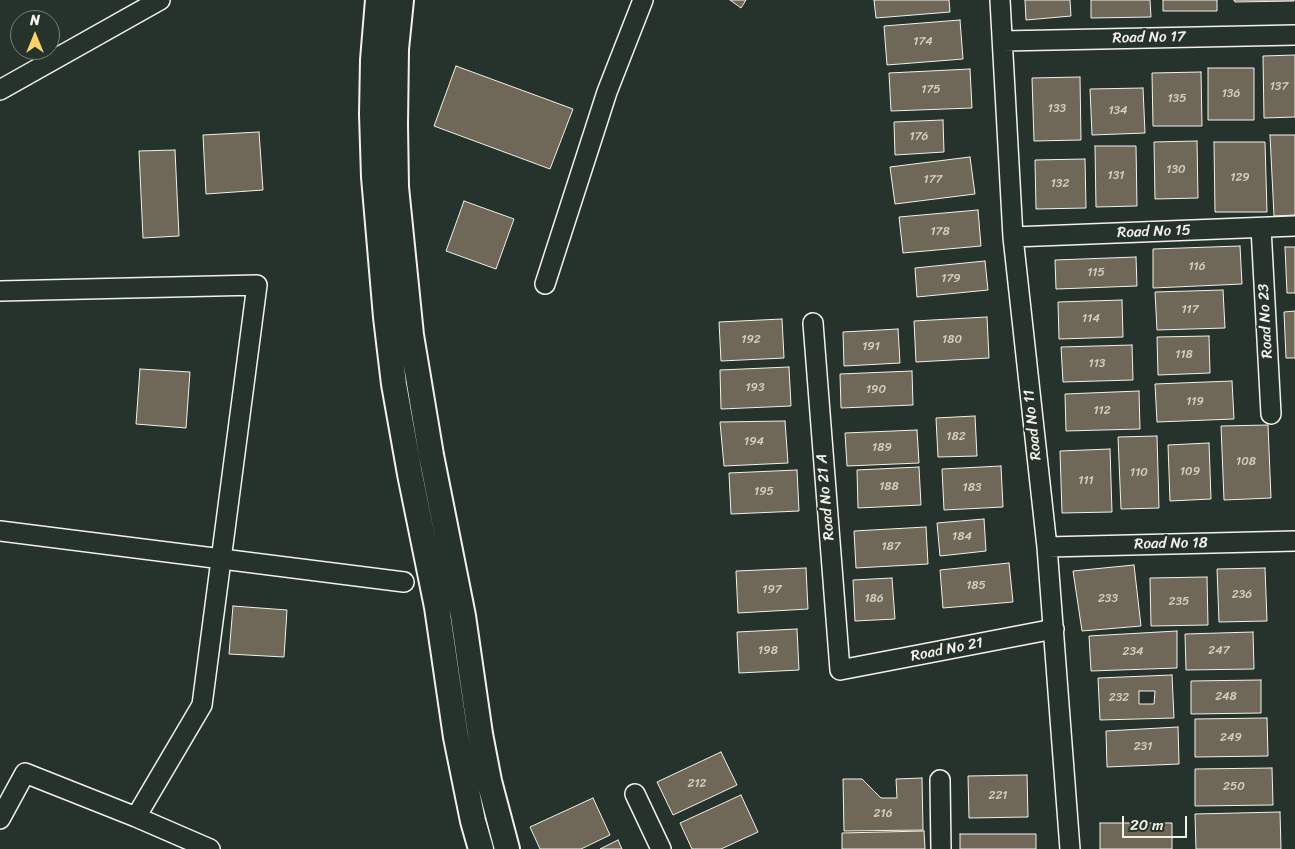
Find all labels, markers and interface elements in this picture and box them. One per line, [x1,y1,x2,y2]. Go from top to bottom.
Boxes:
text: N [30,8,40,33]
north arrow [10,10,60,60]
street label: Road No 17 [1112,28,1186,48]
house number: 174 [913,35,933,49]
house number: 137 [1270,80,1288,94]
house number: 175 [921,83,941,97]
house number: 136 [1222,87,1240,101]
house number: 135 [1167,92,1187,106]
house number: 133 [1048,102,1066,116]
house number: 134 [1108,104,1128,118]
house number: 176 [910,130,928,144]
house number: 130 [1166,163,1186,177]
house number: 131 [1108,169,1124,183]
house number: 129 [1230,171,1250,185]
house number: 177 [924,173,942,187]
house number: 132 [1051,177,1069,191]
street label: Road No 15 [1117,222,1191,242]
house number: 178 [930,225,950,239]
house number: 116 [1188,260,1206,274]
house number: 115 [1087,266,1105,280]
house number: 179 [941,272,961,286]
street label: Road No 23 [1255,283,1277,359]
house number: 117 [1181,303,1199,317]
house number: 114 [1082,312,1100,326]
house number: 192 [741,333,761,347]
house number: 180 [942,333,962,347]
house number: 191 [862,340,880,354]
house number: 118 [1175,348,1193,362]
house number: 113 [1089,357,1105,371]
house number: 193 [745,381,765,395]
house number: 190 [866,383,886,397]
street label: Road No 11 [1020,389,1046,461]
house number: 119 [1186,395,1204,409]
house number: 112 [1093,404,1111,418]
house number: 182 [946,430,966,444]
house number: 194 [744,435,764,449]
house number: 189 [872,441,892,455]
street label: Road No 21 A [813,453,839,541]
house number: 108 [1236,455,1256,469]
house number: 109 [1180,465,1200,479]
house number: 110 [1130,466,1148,480]
house number: 111 [1078,474,1094,488]
house number: 188 [879,480,899,494]
house number: 183 [963,481,981,495]
house number: 195 [754,485,774,499]
house number: 184 [952,530,972,544]
street label: Road No 18 [1134,534,1208,554]
house number: 187 [881,540,901,554]
house number: 185 [966,579,986,593]
house number: 197 [762,583,782,597]
house number: 236 [1232,588,1252,602]
house number: 186 [864,592,884,606]
house number: 233 [1098,592,1118,606]
house number: 235 [1169,595,1189,609]
street label: Road No 21 [909,634,985,666]
house number: 198 [758,644,778,658]
house number: 247 [1208,644,1230,658]
house number: 234 [1122,645,1144,659]
house number: 248 [1215,690,1237,704]
house number: 232 [1109,691,1129,705]
house number: 249 [1220,731,1242,745]
house number: 231 [1134,740,1152,754]
house number: 212 [688,777,706,791]
house number: 250 [1223,780,1245,794]
house number: 221 [989,789,1007,803]
scale bar [1125,806,1190,838]
house number: 216 [874,807,892,821]
text: 20 m [1130,812,1164,838]

